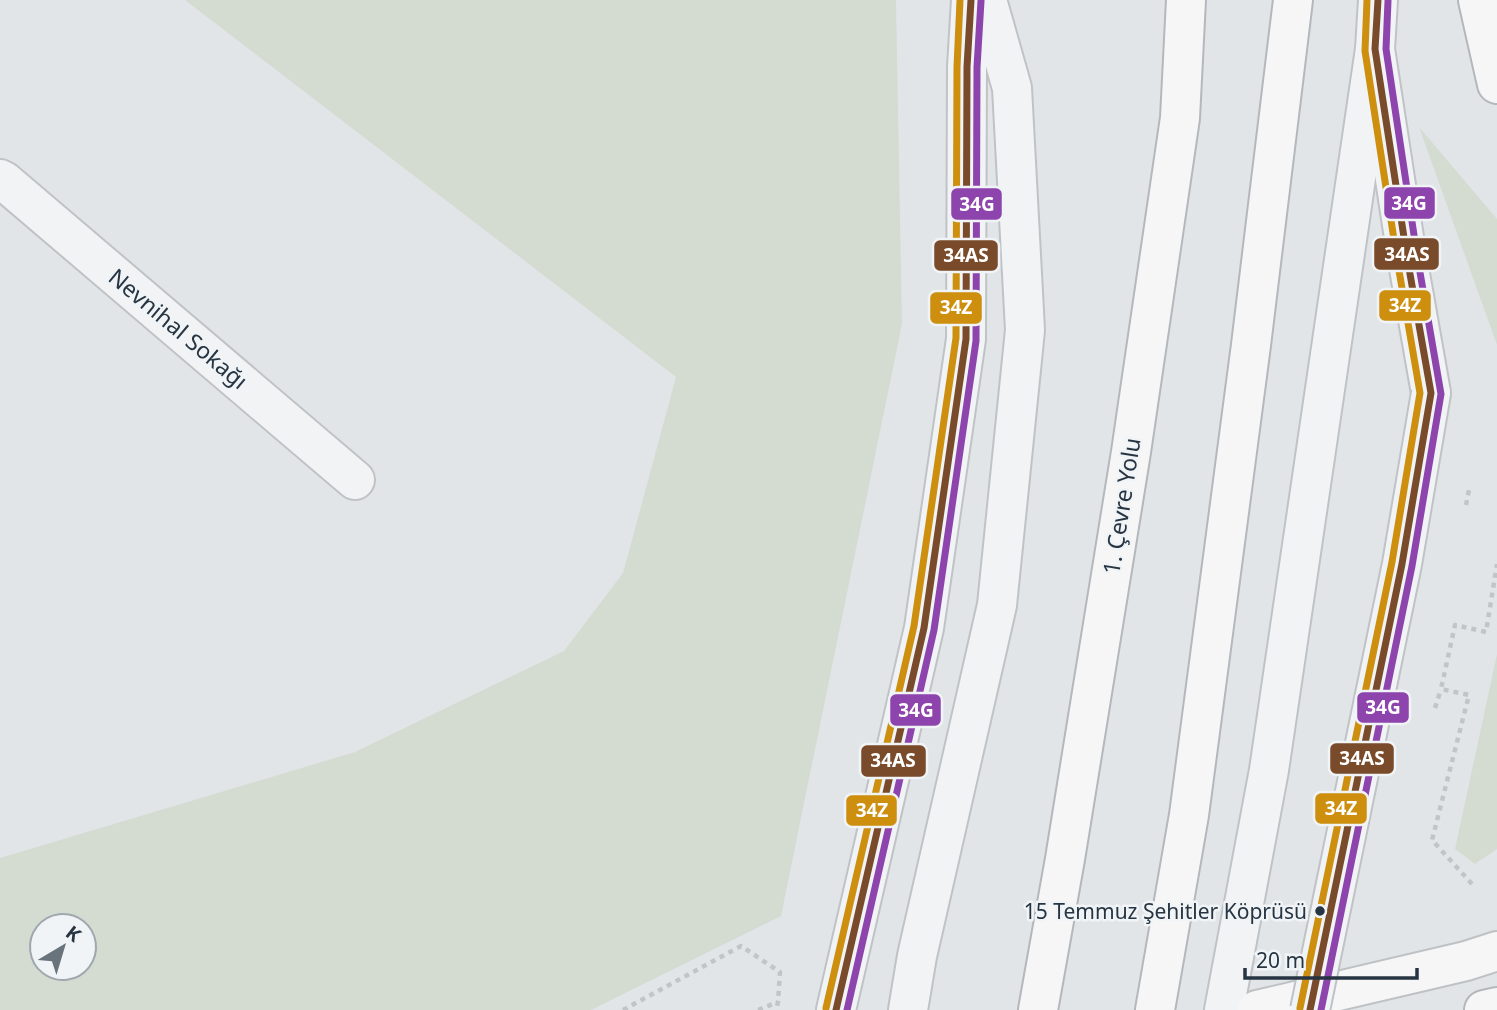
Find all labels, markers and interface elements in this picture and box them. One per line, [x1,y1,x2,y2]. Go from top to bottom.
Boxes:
line badge: 34G [1383,186,1436,220]
line badge: 34G [950,187,1003,221]
text: 34G [1391,190,1427,216]
text: 34G [959,191,995,217]
line badge: 34AS [1373,237,1440,271]
line badge: 34AS [933,239,999,272]
text: 34AS [1384,241,1430,267]
text: 34AS [943,242,989,268]
street label: Nevnihal Sokağı [102,260,255,396]
line badge: 34Z [1378,289,1432,322]
line badge: 34Z [929,291,983,325]
text: 34Z [1389,292,1421,318]
text: 34Z [940,294,972,320]
street label: 1. Çevre Yolu [1094,435,1148,576]
line badge: 34G [1356,691,1410,724]
line badge: 34G [889,693,942,727]
text: 34G [1365,694,1401,720]
text: 34G [898,697,934,723]
line badge: 34AS [1329,742,1395,775]
line badge: 34AS [860,744,927,778]
text: 34AS [1339,745,1385,771]
text: 34AS [870,747,916,773]
line badge: 34Z [1314,792,1368,825]
line badge: 34Z [845,794,898,827]
text: 34Z [1325,795,1357,821]
text: 34Z [856,797,888,823]
place label: 15 Temmuz Şehitler Köprüsü [1024,897,1307,925]
marker: 15 Temmuz Şehitler Köprüsü [1313,904,1327,918]
north arrow [28,912,98,982]
text: K [60,919,87,948]
scale bar [1245,936,1416,980]
text: 20 m [1256,946,1305,974]

